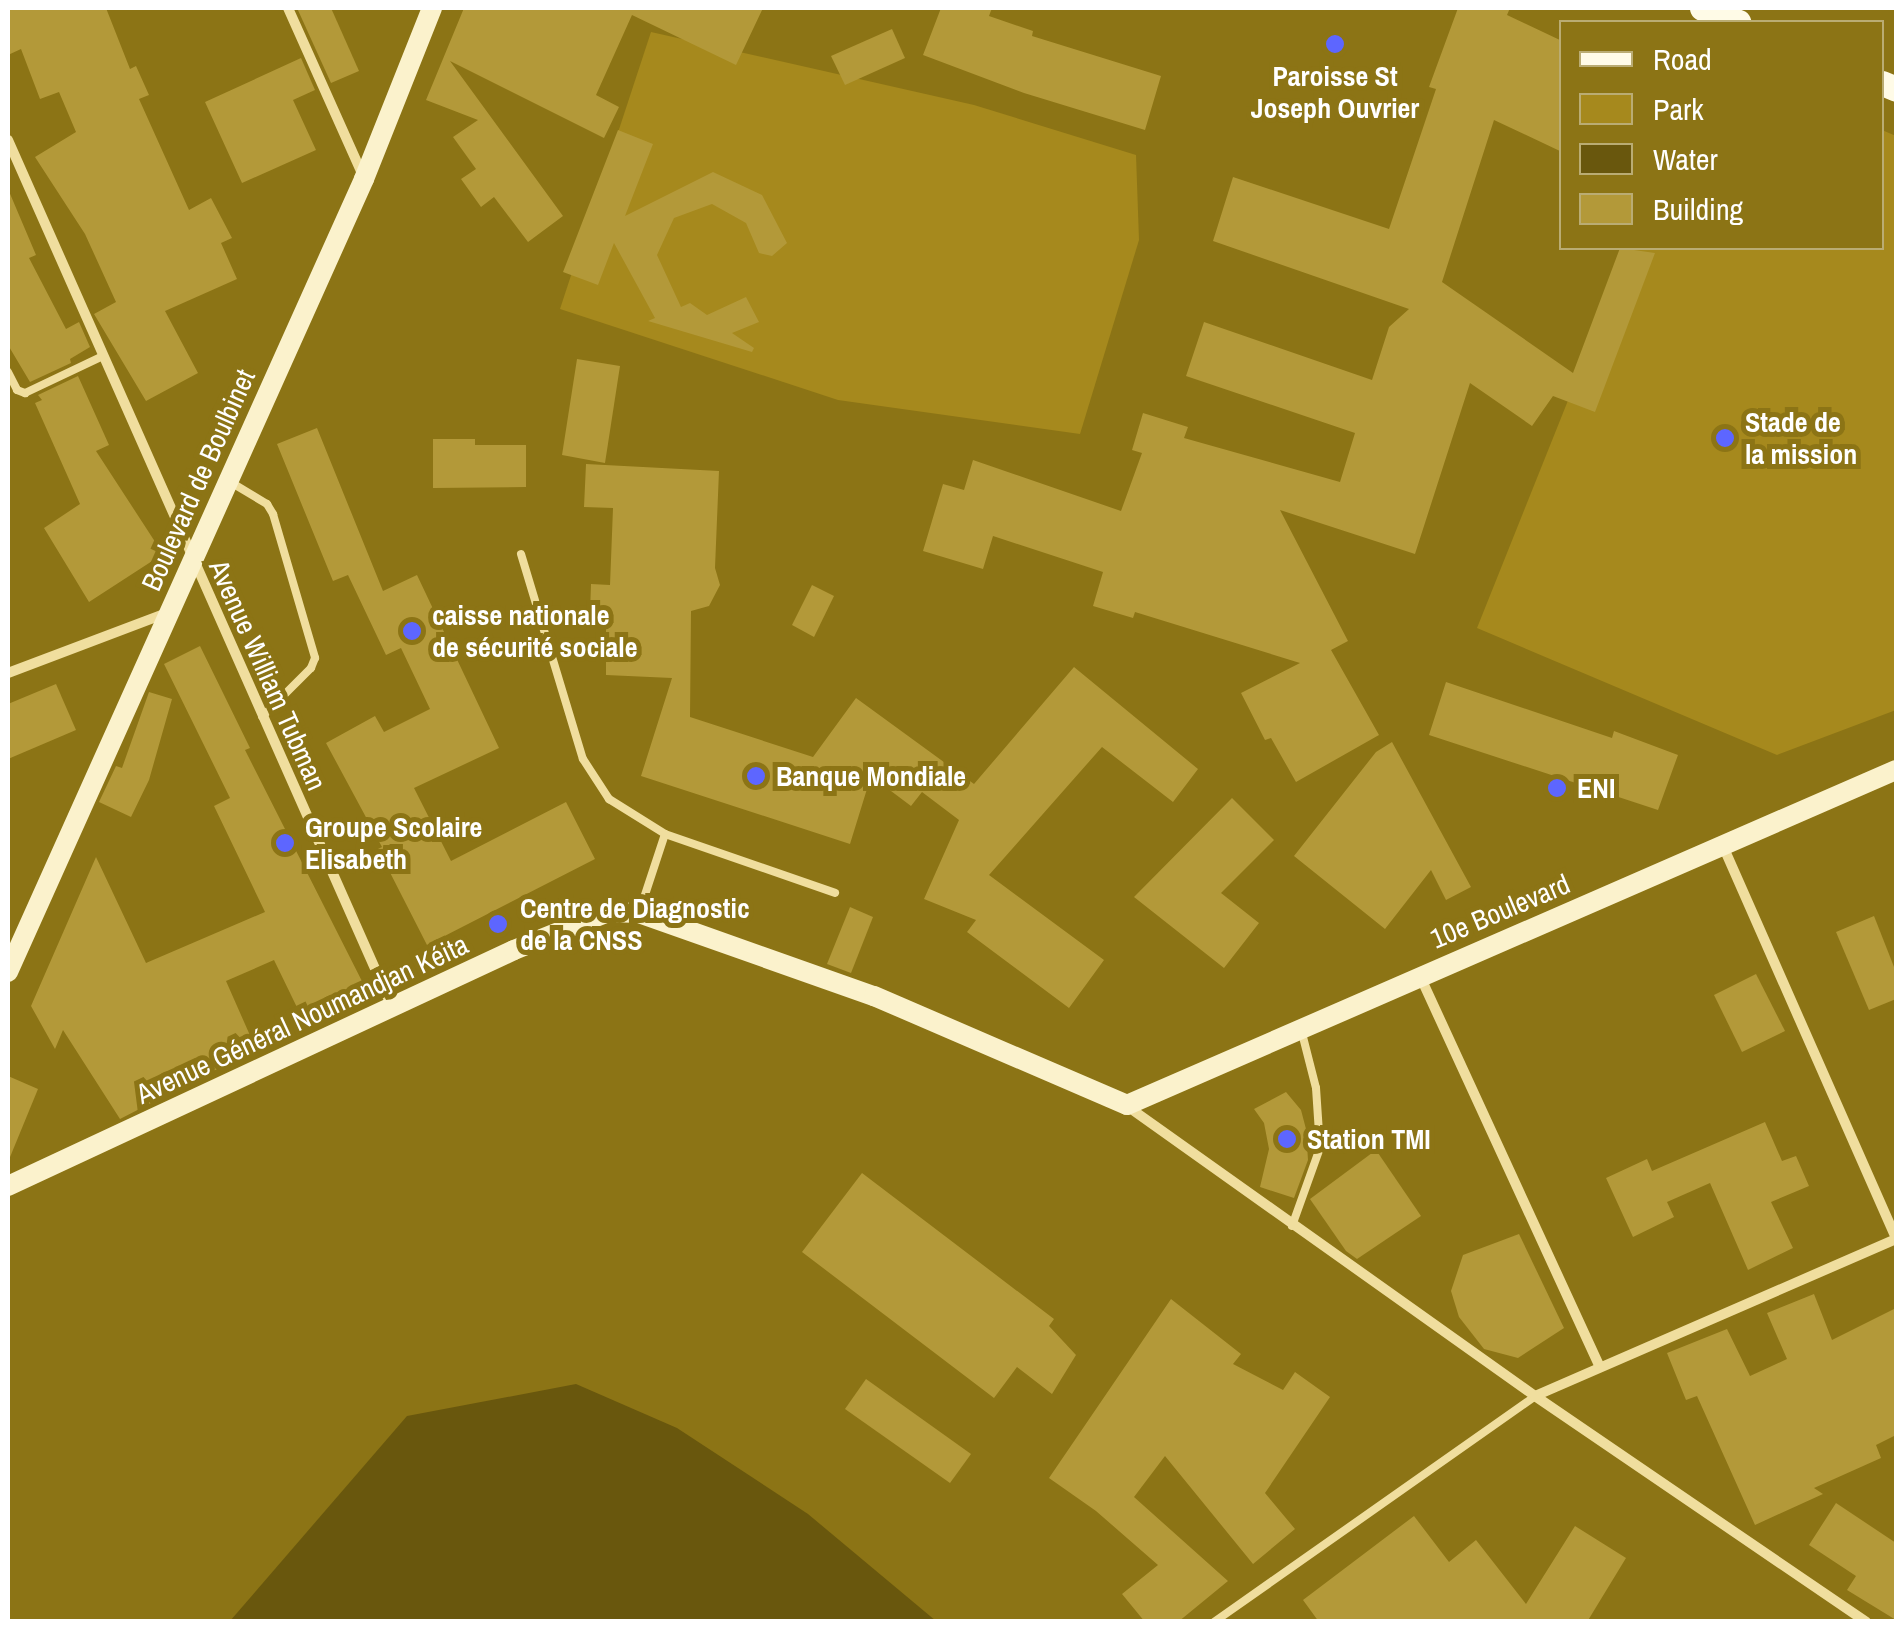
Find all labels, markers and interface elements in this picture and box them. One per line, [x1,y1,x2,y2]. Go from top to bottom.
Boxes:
legend [1559,20,1884,250]
marker: Paroisse St Joseph Ouvrier [1324,33,1346,55]
text: Road [1653,39,1712,79]
place label: Paroisse St Joseph Ouvrier [1251,59,1419,125]
text: Park [1653,89,1704,129]
text: Water [1653,139,1718,179]
text: Building [1653,189,1743,229]
street label: Boulevard de Boulbinet [134,364,262,596]
place label: Stade de la mission [1745,405,1857,471]
marker: Stade de la mission [1714,427,1736,449]
street label: Avenue William Tubman [202,554,334,796]
place label: caisse nationale de sécurité sociale [432,598,637,664]
marker: caisse nationale de sécurité sociale [401,620,423,642]
place label: Banque Mondiale [776,759,966,793]
marker: Banque Mondiale [745,765,767,787]
place label: ENI [1577,771,1615,805]
marker: ENI [1546,777,1568,799]
place label: Groupe Scolaire Elisabeth [305,810,482,876]
marker: Groupe Scolaire Elisabeth [274,832,296,854]
street label: 10e Boulevard [1425,867,1575,955]
place label: Centre de Diagnostic de la CNSS [520,891,750,957]
marker: Centre de Diagnostic de la CNSS [485,911,511,937]
street label: Avenue Général Noumandjan Kéita [131,927,473,1111]
place label: Station TMI [1307,1122,1431,1156]
marker: Station TMI [1276,1128,1298,1150]

